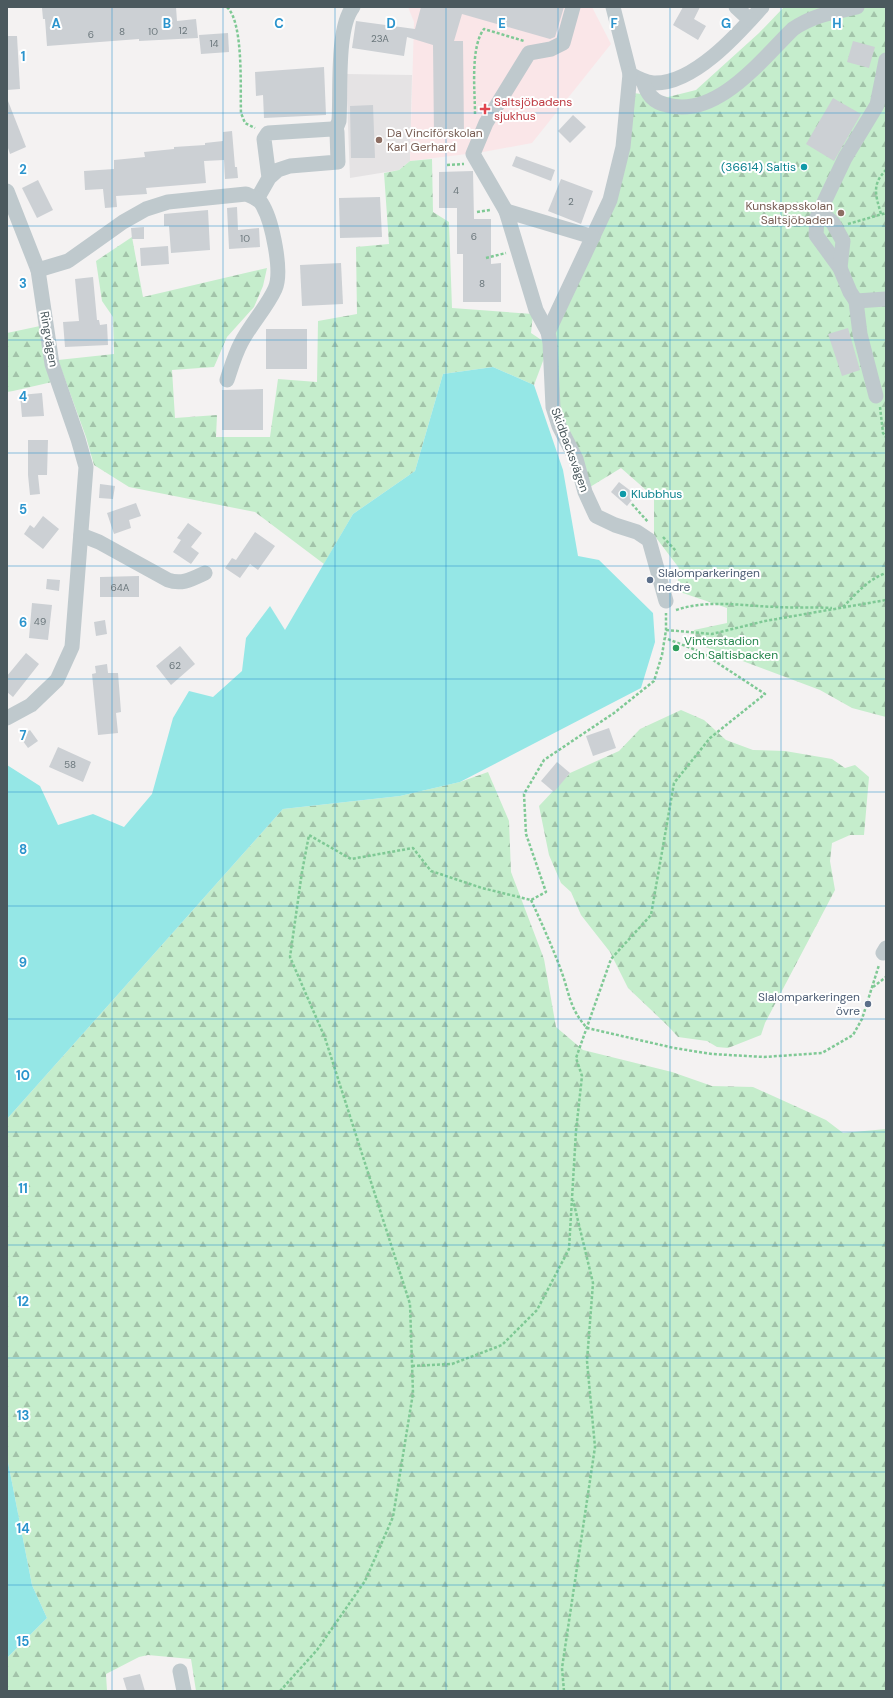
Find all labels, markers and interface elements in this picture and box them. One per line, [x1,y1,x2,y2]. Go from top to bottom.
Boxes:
text: A [51,15,61,32]
text: B [163,15,171,32]
text: C [274,15,284,32]
text: D [386,15,396,32]
text: E [498,15,506,32]
text: F [610,15,618,32]
text: G [721,15,731,32]
text: H [832,15,842,32]
house number: 12 [179,24,188,37]
house number: 8 [119,25,125,38]
house number: 10 [148,25,158,38]
house number: 6 [88,28,94,41]
house number: 23A [371,32,389,45]
house number: 14 [209,37,219,50]
text: 1 [21,48,25,65]
place label: Saltsjöbadens sjukhus [494,94,572,124]
marker: Saltsjöbadens sjukhus [479,103,491,115]
place label: Da Vinciförskolan Karl Gerhard [387,125,483,155]
marker: Da Vinciförskolan Karl Gerhard [374,135,384,145]
place label: (36614) Saltis [721,159,796,175]
text: 2 [19,161,27,178]
marker: (36614) Saltis [799,162,809,172]
house number: 4 [453,184,459,197]
house number: 2 [568,195,574,208]
place label: Kunskapsskolan Saltsjöbaden [745,198,833,228]
marker: Kunskapsskolan Saltsjöbaden [836,208,846,218]
house number: 6 [471,230,477,243]
house number: 10 [240,232,250,245]
text: 3 [19,275,27,292]
house number: 8 [479,277,485,290]
street label: Ringvägen [36,310,62,368]
text: 4 [19,388,27,405]
street label: Skidbacksvägen [547,406,593,494]
place label: Klubbhus [631,486,682,502]
marker: Klubbhus [618,489,628,499]
text: 5 [19,501,27,518]
place label: Slalomparkeringen nedre [658,565,760,595]
marker: Slalomparkeringen nedre [645,575,655,585]
house number: 64A [111,581,130,594]
text: 6 [19,614,27,631]
house number: 49 [34,615,46,628]
place label: Vinterstadion och Saltisbacken [684,633,778,663]
marker: Vinterstadion och Saltisbacken [671,643,681,653]
house number: 62 [169,659,181,672]
text: 7 [20,727,27,744]
house number: 58 [64,758,76,771]
text: 8 [19,841,27,858]
text: 9 [19,954,27,971]
place label: Slalomparkeringen övre [758,989,860,1019]
marker: Slalomparkeringen övre [863,999,873,1009]
text: 10 [16,1067,30,1084]
text: 11 [18,1180,28,1197]
text: 12 [17,1293,29,1310]
text: 13 [17,1407,29,1424]
text: 14 [16,1520,30,1537]
text: 15 [17,1633,29,1650]

